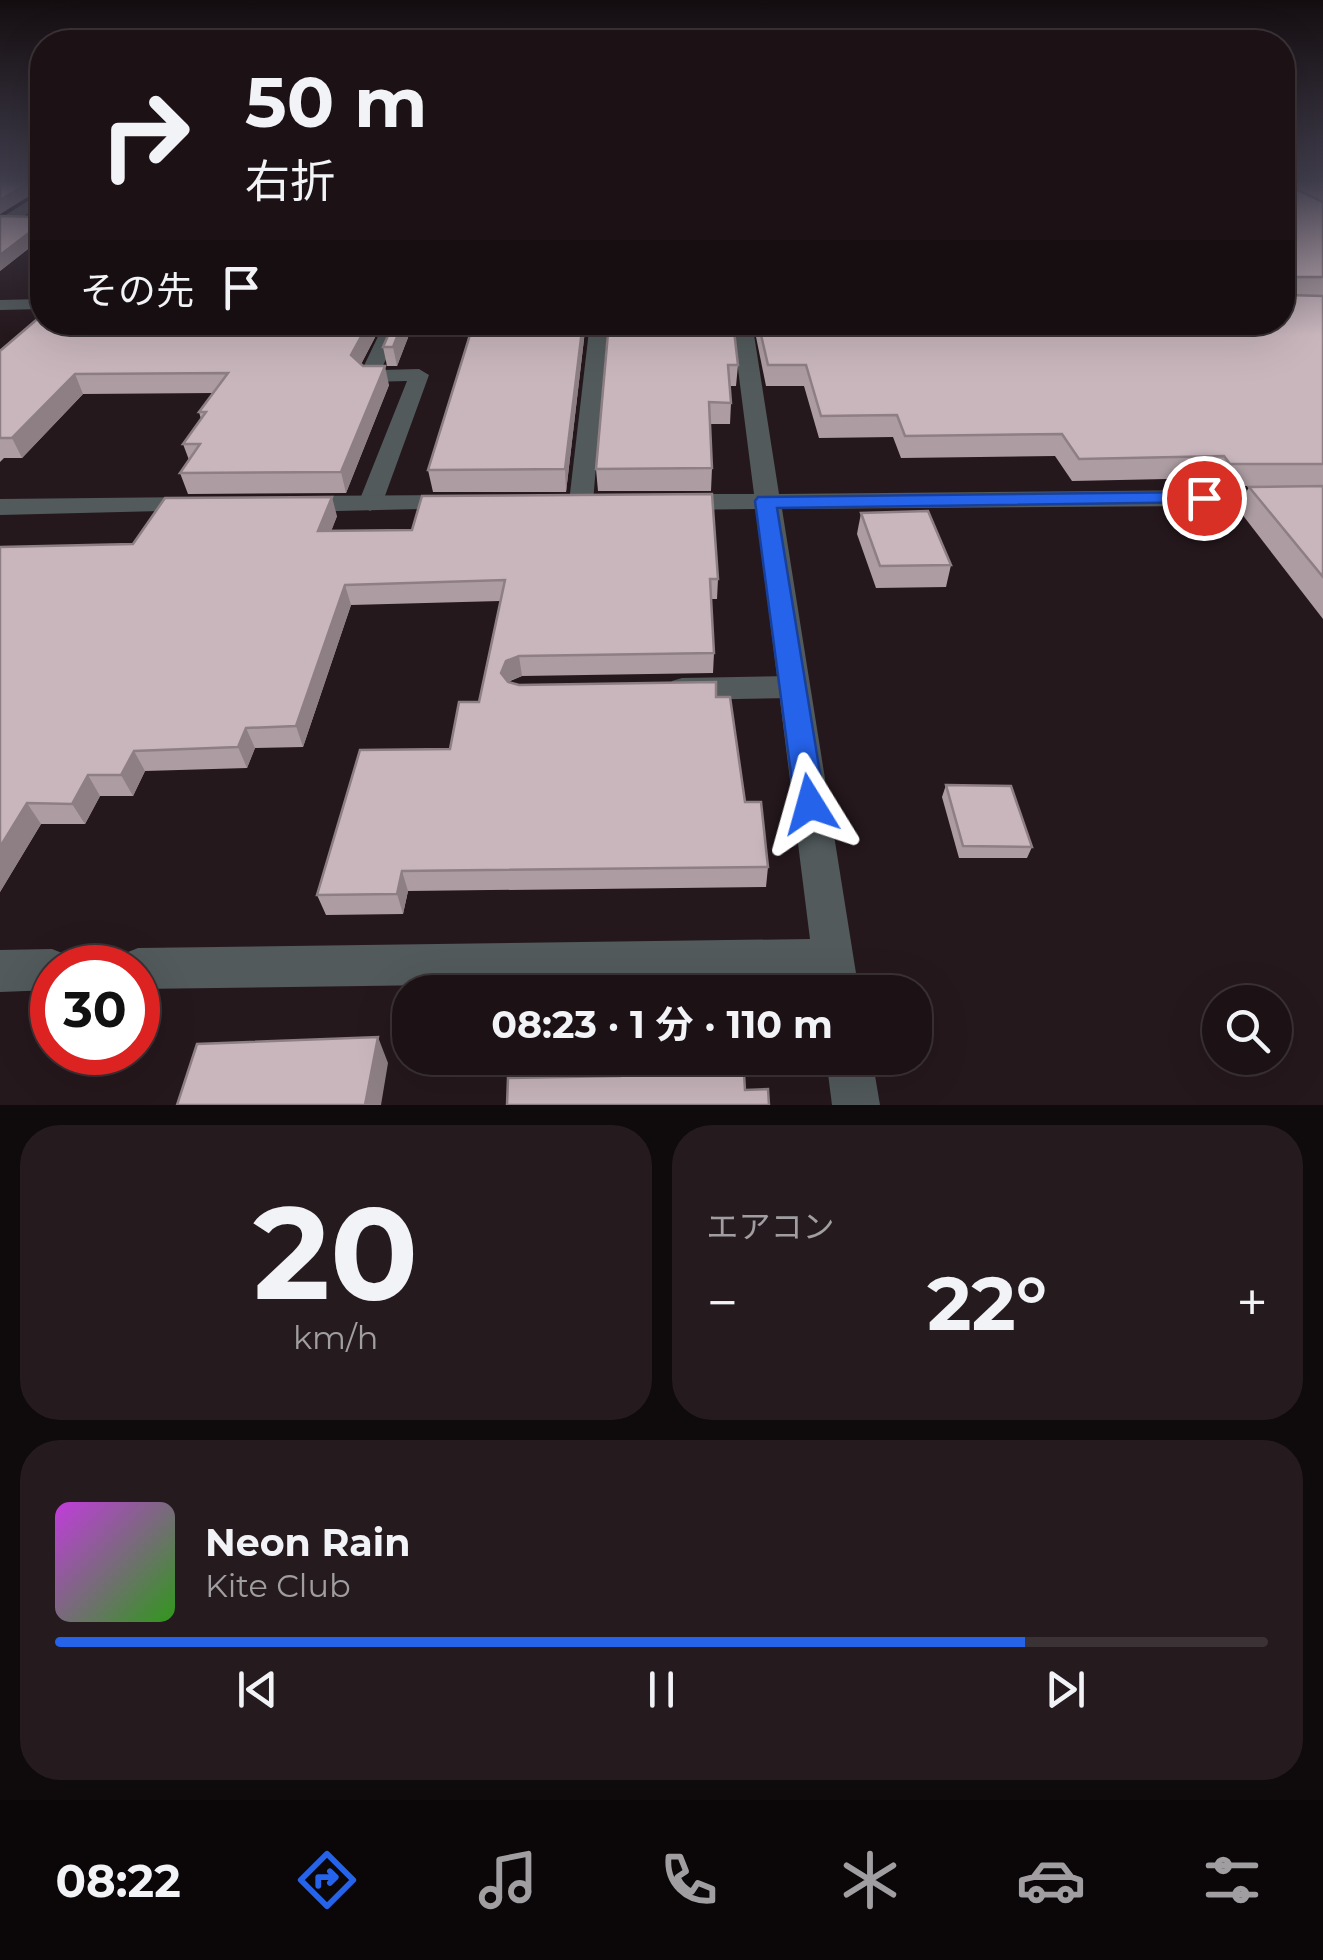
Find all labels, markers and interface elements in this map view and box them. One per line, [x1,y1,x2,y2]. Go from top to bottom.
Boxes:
text: 50 m [245,59,427,145]
icon: right [80,70,210,200]
text: 右折 [245,153,335,208]
icon: arrive [214,260,269,315]
text: その先 [80,267,194,314]
pin [1162,456,1247,541]
icon: arrive [1177,471,1232,526]
position arrow [758,752,862,856]
speed limit sign: 30 [30,945,160,1075]
map controls [1202,985,1292,1075]
button: search [1202,985,1292,1075]
text: 08:23 · 1 分 · 110 m [491,1001,833,1048]
text: 20 [253,1173,418,1332]
text: エアコン [707,1207,835,1246]
text: 22° [927,1257,1047,1349]
text: − [707,1269,738,1336]
text: + [1236,1269,1268,1336]
text: km/h [293,1318,378,1357]
text: Neon Rain [205,1519,410,1566]
text: Kite Club [205,1566,351,1605]
icon: previous [230,1662,285,1717]
icon: pause [634,1662,689,1717]
icon: next [1038,1662,1093,1717]
icon: directions [292,1845,362,1915]
icon: music [473,1845,543,1915]
icon: phone [654,1845,724,1915]
icon: climate [835,1845,905,1915]
icon: car [1016,1845,1086,1915]
icon: filters [1197,1845,1267,1915]
text: 08:22 [56,1853,181,1908]

